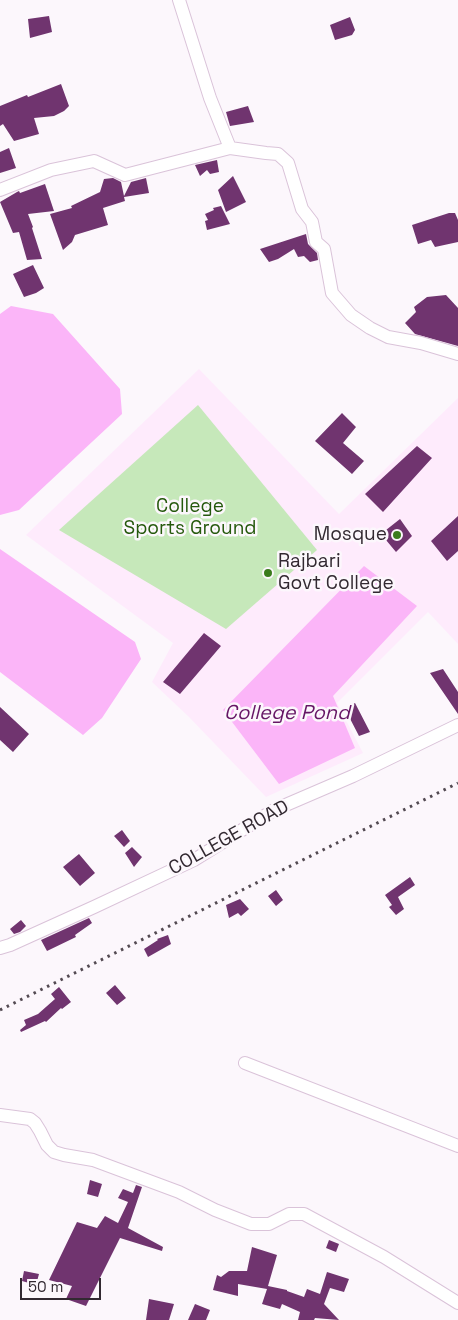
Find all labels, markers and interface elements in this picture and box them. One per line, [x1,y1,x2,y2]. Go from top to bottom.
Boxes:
park label: College Sports Ground [123,496,257,540]
place label: Mosque [314,524,387,546]
marker: Mosque [391,529,403,541]
place label: Rajbari Govt College [278,551,394,595]
marker: Rajbari Govt College [262,567,274,579]
water label: College Pond [224,702,350,726]
street label: COLLEGE ROAD [165,796,293,880]
scale bar [22,1268,104,1300]
text: 50 m [28,1277,63,1296]

